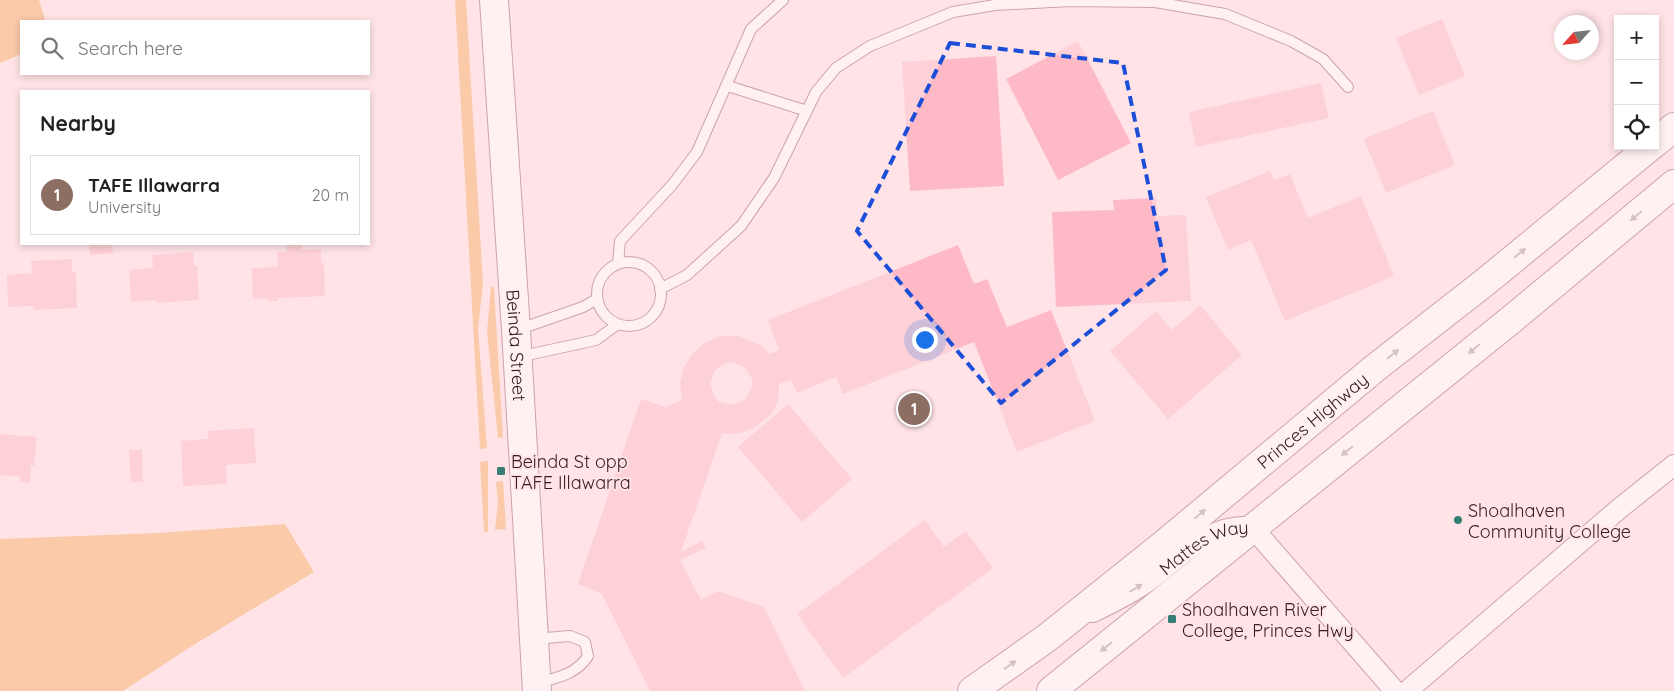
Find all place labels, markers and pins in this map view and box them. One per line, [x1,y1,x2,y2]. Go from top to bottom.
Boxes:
pin: 1 [898,390,930,428]
place label: Beinda St opp TAFE Illawarra [511,450,631,494]
marker: Beinda St opp TAFE Illawarra [495,465,507,477]
place label: Shoalhaven Community College [1468,499,1631,543]
marker: Shoalhaven Community College [1452,514,1464,526]
place label: Shoalhaven River College, Princes Hwy [1182,598,1354,642]
marker: Shoalhaven River College, Princes Hwy [1166,613,1178,625]

